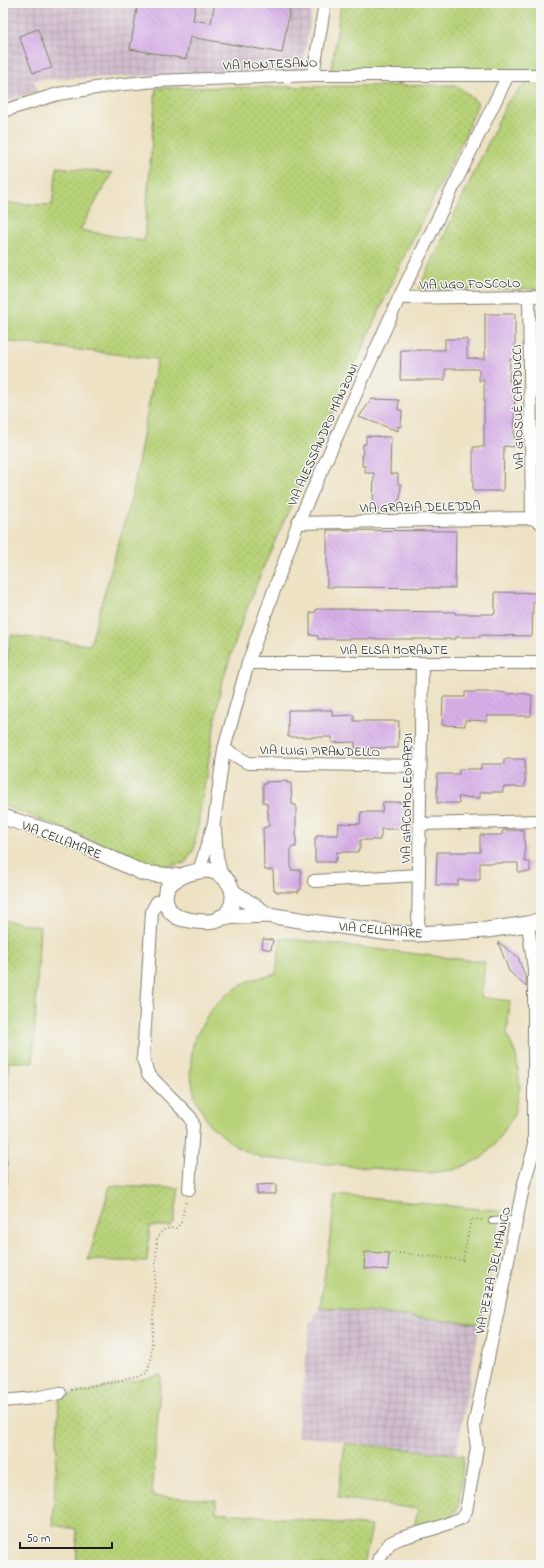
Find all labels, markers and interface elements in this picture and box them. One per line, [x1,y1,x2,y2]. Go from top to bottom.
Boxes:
street label: VIA MONTESANO [221,53,318,76]
street label: VIA UGO FOSCOLO [418,274,521,295]
street label: VIA GIOSUÈ CARDUCCI [508,344,529,471]
street label: VIA ALESSANDRO MANZONI [283,360,363,510]
street label: VIA GRAZIA DELEDDA [358,497,481,518]
street label: VIA ELSA MORANTE [339,641,448,660]
street label: VIA GIACOMO LEOPARDI [397,733,418,864]
street label: VIA LUIGI PIRANDELLO [259,741,380,762]
street label: VIA CELLAMARE [18,816,104,864]
street label: VIA CELLAMARE [337,917,424,944]
street label: VIA PEZZA DEL MANICO [470,1205,516,1337]
scale bar [20,1524,112,1550]
text: 50 m [26,1530,50,1548]

